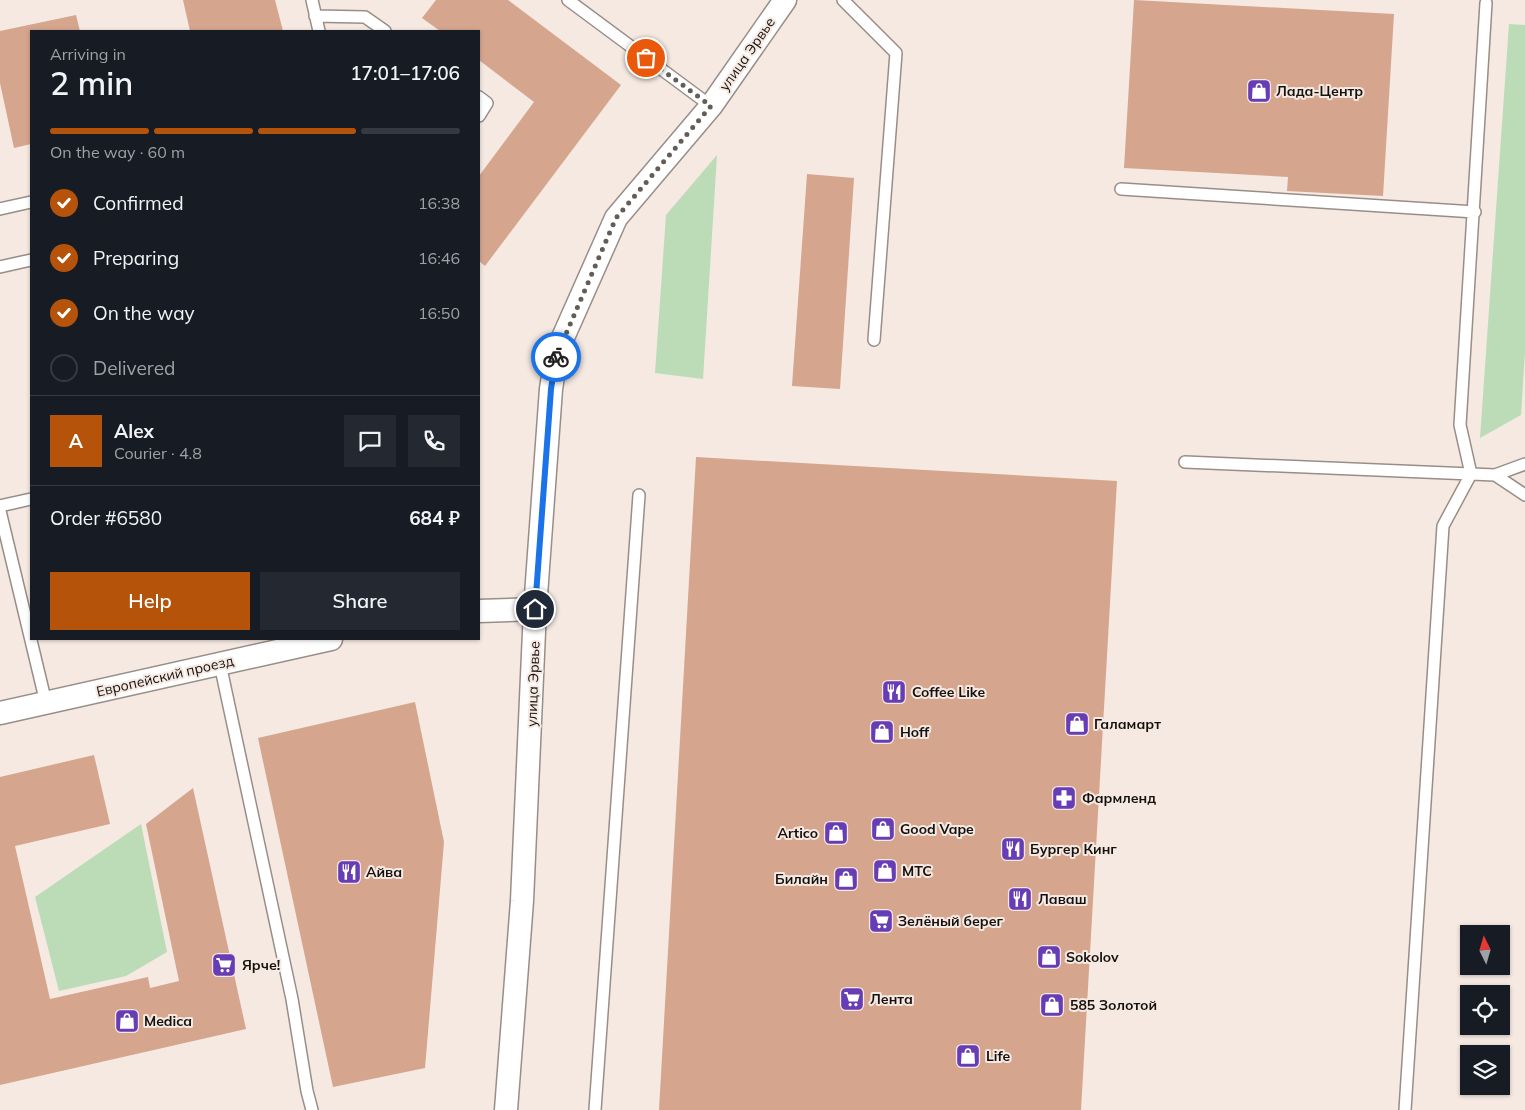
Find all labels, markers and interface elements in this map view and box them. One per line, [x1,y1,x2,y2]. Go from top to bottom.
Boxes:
street label: улица Эрвье [715,13,779,94]
pin [625,37,667,79]
text: Arriving in [50,44,126,64]
icon: bag [632,44,660,72]
text: 17:01–17:06 [350,61,460,85]
text: 2 min [50,63,133,103]
shop icon: Лада-Центр [1246,78,1272,104]
place label: Лада-Центр [1276,82,1363,100]
text: On the way · 60 m [50,142,185,162]
icon: check [50,189,78,217]
text: Confirmed [93,191,184,215]
text: 16:38 [418,193,460,213]
icon: check [50,244,78,272]
text: Preparing [93,246,179,270]
text: 16:46 [418,248,460,268]
icon: check [50,299,78,327]
text: On the way [93,301,195,325]
text: 16:50 [418,303,460,323]
courier [531,332,581,382]
icon: bike [542,343,570,371]
text: Delivered [93,356,175,380]
button: chat [344,415,396,467]
button: phone [408,415,460,467]
text: Alex [114,419,154,443]
text: A [69,429,83,453]
text: Courier · 4.8 [114,443,202,463]
text: Order #6580 [50,506,162,530]
text: 684 ₽ [409,506,460,530]
button: Help [50,572,250,630]
button: Share [260,572,460,630]
pin [514,588,556,630]
icon: home [521,595,549,623]
street label: улица Эрвье [523,641,544,727]
street label: Европейский проезд [94,651,236,701]
restaurant icon: Coffee Like [881,679,907,705]
place label: Coffee Like [912,683,985,701]
shop icon: Галамарт [1064,711,1090,737]
place label: Галамарт [1094,715,1161,733]
shop icon: Hoff [869,719,895,745]
place label: Hoff [900,723,930,741]
pharmacy icon: Фармленд [1051,785,1077,811]
place label: Фармленд [1082,789,1156,807]
shop icon: Good Vape [870,816,896,842]
shop icon: Artico [823,820,849,846]
place label: Good Vape [900,820,974,838]
place label: Artico [777,824,818,842]
restaurant icon: Бургер Кинг [1000,836,1026,862]
place label: Бургер Кинг [1030,840,1117,858]
shop icon: МТС [872,858,898,884]
restaurant icon: Айва [336,859,362,885]
place label: МТС [902,862,932,880]
place label: Айва [366,863,402,881]
shop icon: Билайн [833,866,859,892]
place label: Билайн [775,870,828,888]
restaurant icon: Лаваш [1007,886,1033,912]
place label: Лаваш [1038,890,1087,908]
supermarket icon: Зелёный берег [868,908,894,934]
place label: Зелёный берег [898,912,1004,930]
north arrow [1460,925,1510,975]
map controls [1460,925,1510,1095]
shop icon: Sokolov [1036,944,1062,970]
place label: Sokolov [1066,948,1119,966]
supermarket icon: Ярче! [211,952,237,978]
place label: Ярче! [242,956,280,974]
button: locate [1460,985,1510,1035]
supermarket icon: Лента [839,986,865,1012]
place label: Лента [870,990,913,1008]
shop icon: 585 Золотой [1039,992,1065,1018]
place label: 585 Золотой [1070,996,1157,1014]
shop icon: Medica [114,1008,140,1034]
place label: Medica [144,1012,192,1030]
shop icon: Life [955,1043,981,1069]
button: layers [1460,1045,1510,1095]
place label: Life [986,1047,1010,1065]

